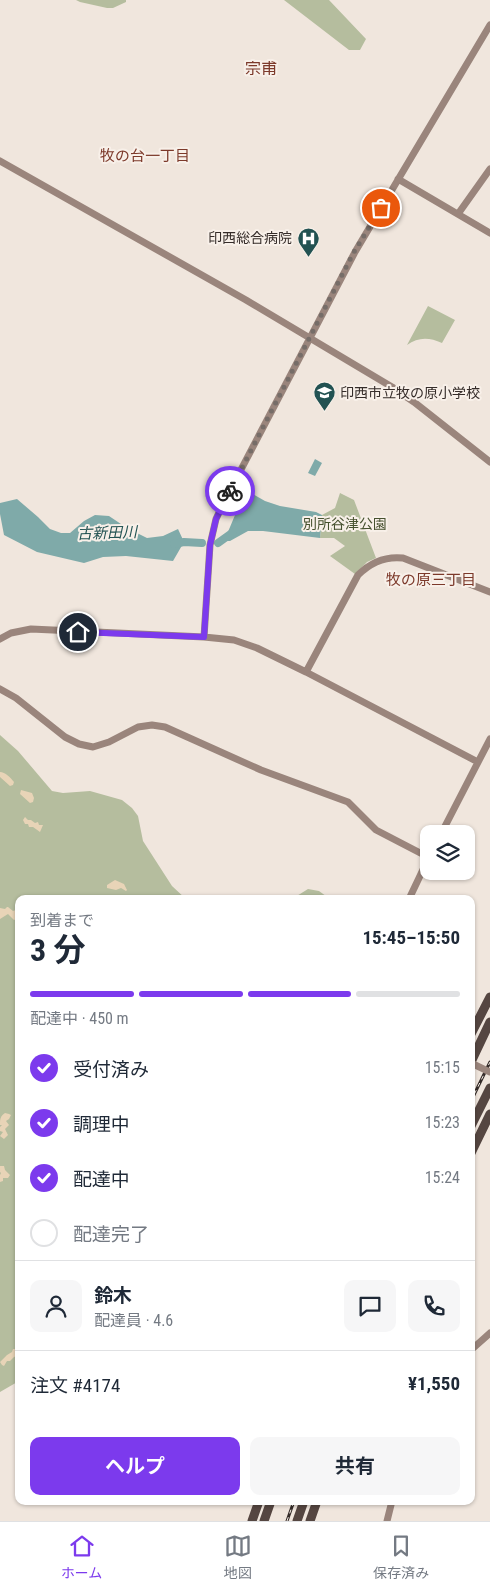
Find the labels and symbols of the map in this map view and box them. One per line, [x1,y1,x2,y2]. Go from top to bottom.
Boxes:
district label: 宗甫 [245,59,277,78]
district label: 牧の台一丁目 [100,147,190,165]
pin [360,187,402,229]
hospital icon: 印西総合病院 [296,226,320,257]
place label: 印西総合病院 [208,230,292,246]
school or university icon: 印西市立牧の原小学校 [312,381,336,412]
place label: 印西市立牧の原小学校 [340,385,480,401]
courier [205,466,255,516]
park label: 別所谷津公園 [303,516,387,532]
water label: 古新田川 [77,523,139,543]
district label: 牧の原三丁目 [386,571,476,589]
pin [57,611,99,653]

